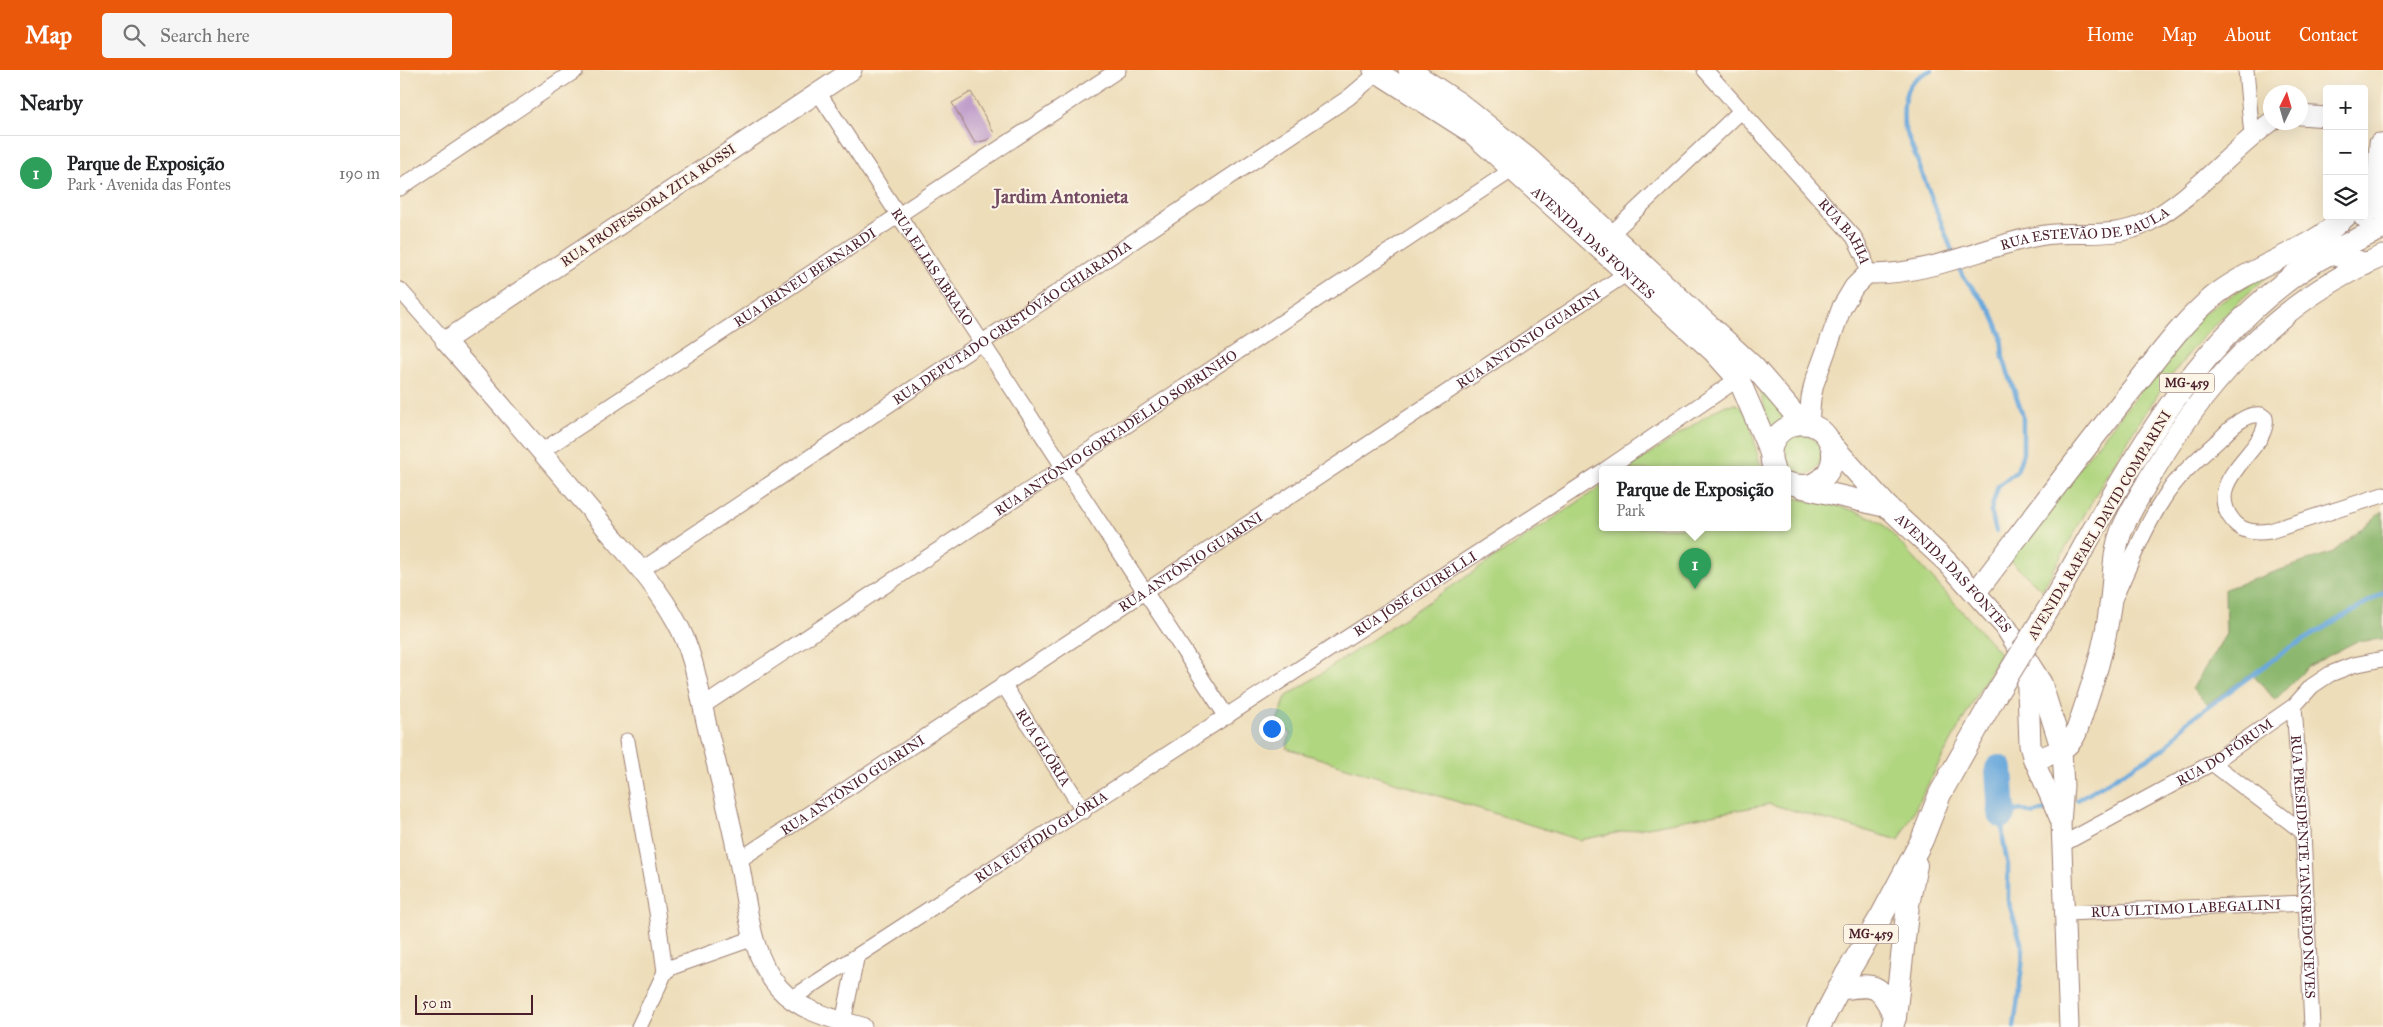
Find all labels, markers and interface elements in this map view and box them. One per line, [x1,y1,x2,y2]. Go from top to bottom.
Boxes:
search box [102,13,452,58]
text: Map [25,20,72,50]
icon: search [120,21,148,49]
text: Search here [160,24,250,47]
text: Home [2087,24,2134,46]
text: Map [2162,24,2197,46]
text: About [2225,24,2271,46]
text: Contact [2299,24,2358,46]
north arrow [2263,85,2308,130]
map controls [2323,85,2368,220]
button: + [2323,85,2368,130]
text: Nearby [20,90,83,116]
button: − [2323,130,2368,175]
street label: RUA PROFESSORA ZITA ROSSI [558,140,739,270]
text: Parque de Exposição [67,152,225,175]
text: 1 [33,164,39,183]
text: 190 m [339,164,380,183]
text: Park · Avenida das Fontes [67,175,231,194]
button: layers [2323,175,2368,220]
street label: AVENIDA DAS FONTES [1527,182,1658,303]
district label: Jardim Antonieta [991,185,1129,209]
street label: RUA BAHIA [1815,195,1873,266]
street label: RUA ESTEVÃO DE PAULA [1998,203,2173,254]
street label: RUA ELIAS ABRAÃO [887,205,977,329]
street label: RUA IRINEU BERNARDI [731,224,879,331]
street label: RUA DEPUTADO CRISTÓVÃO CHIARADIA [890,237,1135,409]
street label: RUA ANTÔNIO GUARINI [1453,285,1604,393]
street label: RUA ANTÔNIO GORTADELLO SOBRINHO [991,346,1241,520]
road number: MG-459 [2160,374,2214,392]
street label: AVENIDA RAFAEL DAVID COMPARINI [2024,408,2175,644]
popup [1599,466,1791,531]
text: Parque de Exposição [1616,478,1774,501]
text: Park [1616,501,1645,520]
street label: RUA ANTÔNIO GUARINI [1115,508,1266,616]
street label: AVENIDA DAS FONTES [1891,509,2015,636]
street label: RUA JOSÉ GUIRELLI [1350,548,1480,640]
pin: 1 [1679,548,1711,589]
street label: RUA GLÓRIA [1012,705,1074,790]
street label: RUA DO FÓRUM [2174,715,2276,790]
your location [1259,716,1285,742]
street label: RUA ANTÔNIO GUARINI [777,732,928,839]
street label: RUA PRESIDENTE TANCREDO NEVES [2287,734,2319,999]
street label: RUA EUFÍDIO GLÓRIA [971,787,1111,886]
street label: RUA ULTIMO LABEGALINI [2090,896,2281,921]
road number: MG-459 [1844,924,1898,944]
scale bar [415,992,532,1015]
text: 50 m [422,995,451,1012]

